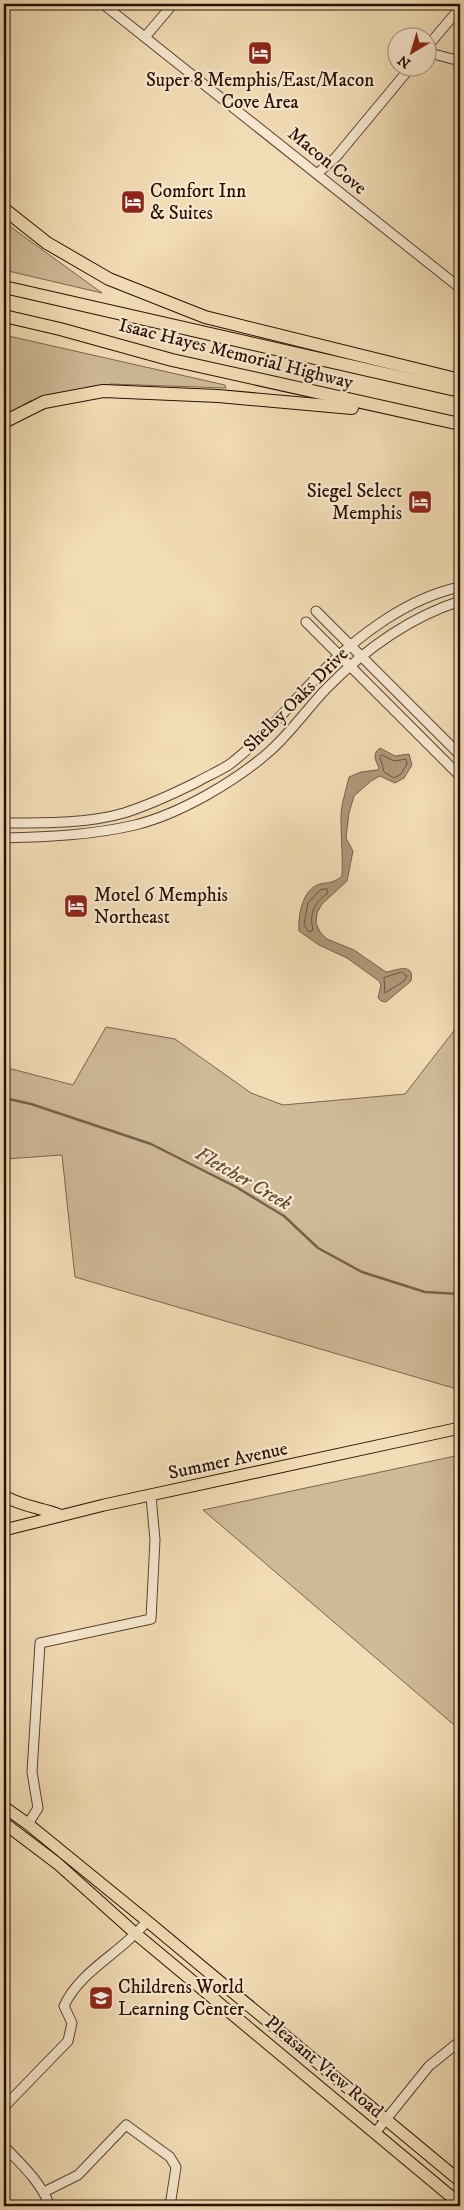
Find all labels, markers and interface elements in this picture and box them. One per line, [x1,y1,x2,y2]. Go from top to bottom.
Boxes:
north arrow [386,28,436,78]
hotel icon: Super 8 Memphis/East/Macon Cove Area [247,40,273,66]
text: N [394,51,415,72]
place label: Super 8 Memphis/East/Macon Cove Area [146,69,374,114]
street label: Macon Cove [283,122,371,200]
place label: Comfort Inn & Suites [150,180,246,225]
hotel icon: Comfort Inn & Suites [120,189,146,215]
street label: Isaac Hayes Memorial Highway [116,314,357,395]
place label: Siegel Select Memphis [307,480,402,525]
hotel icon: Siegel Select Memphis [407,489,433,515]
street label: Shelby Oaks Drive [239,643,353,757]
place label: Motel 6 Memphis Northeast [94,884,228,929]
hotel icon: Motel 6 Memphis Northeast [63,893,89,919]
water label: Fletcher Creek [190,1141,296,1217]
street label: Summer Avenue [166,1437,290,1485]
place label: Childrens World Learning Center [118,1976,244,2021]
school or university icon: Childrens World Learning Center [88,1985,114,2011]
street label: Pleasant View Road [260,2011,388,2123]

